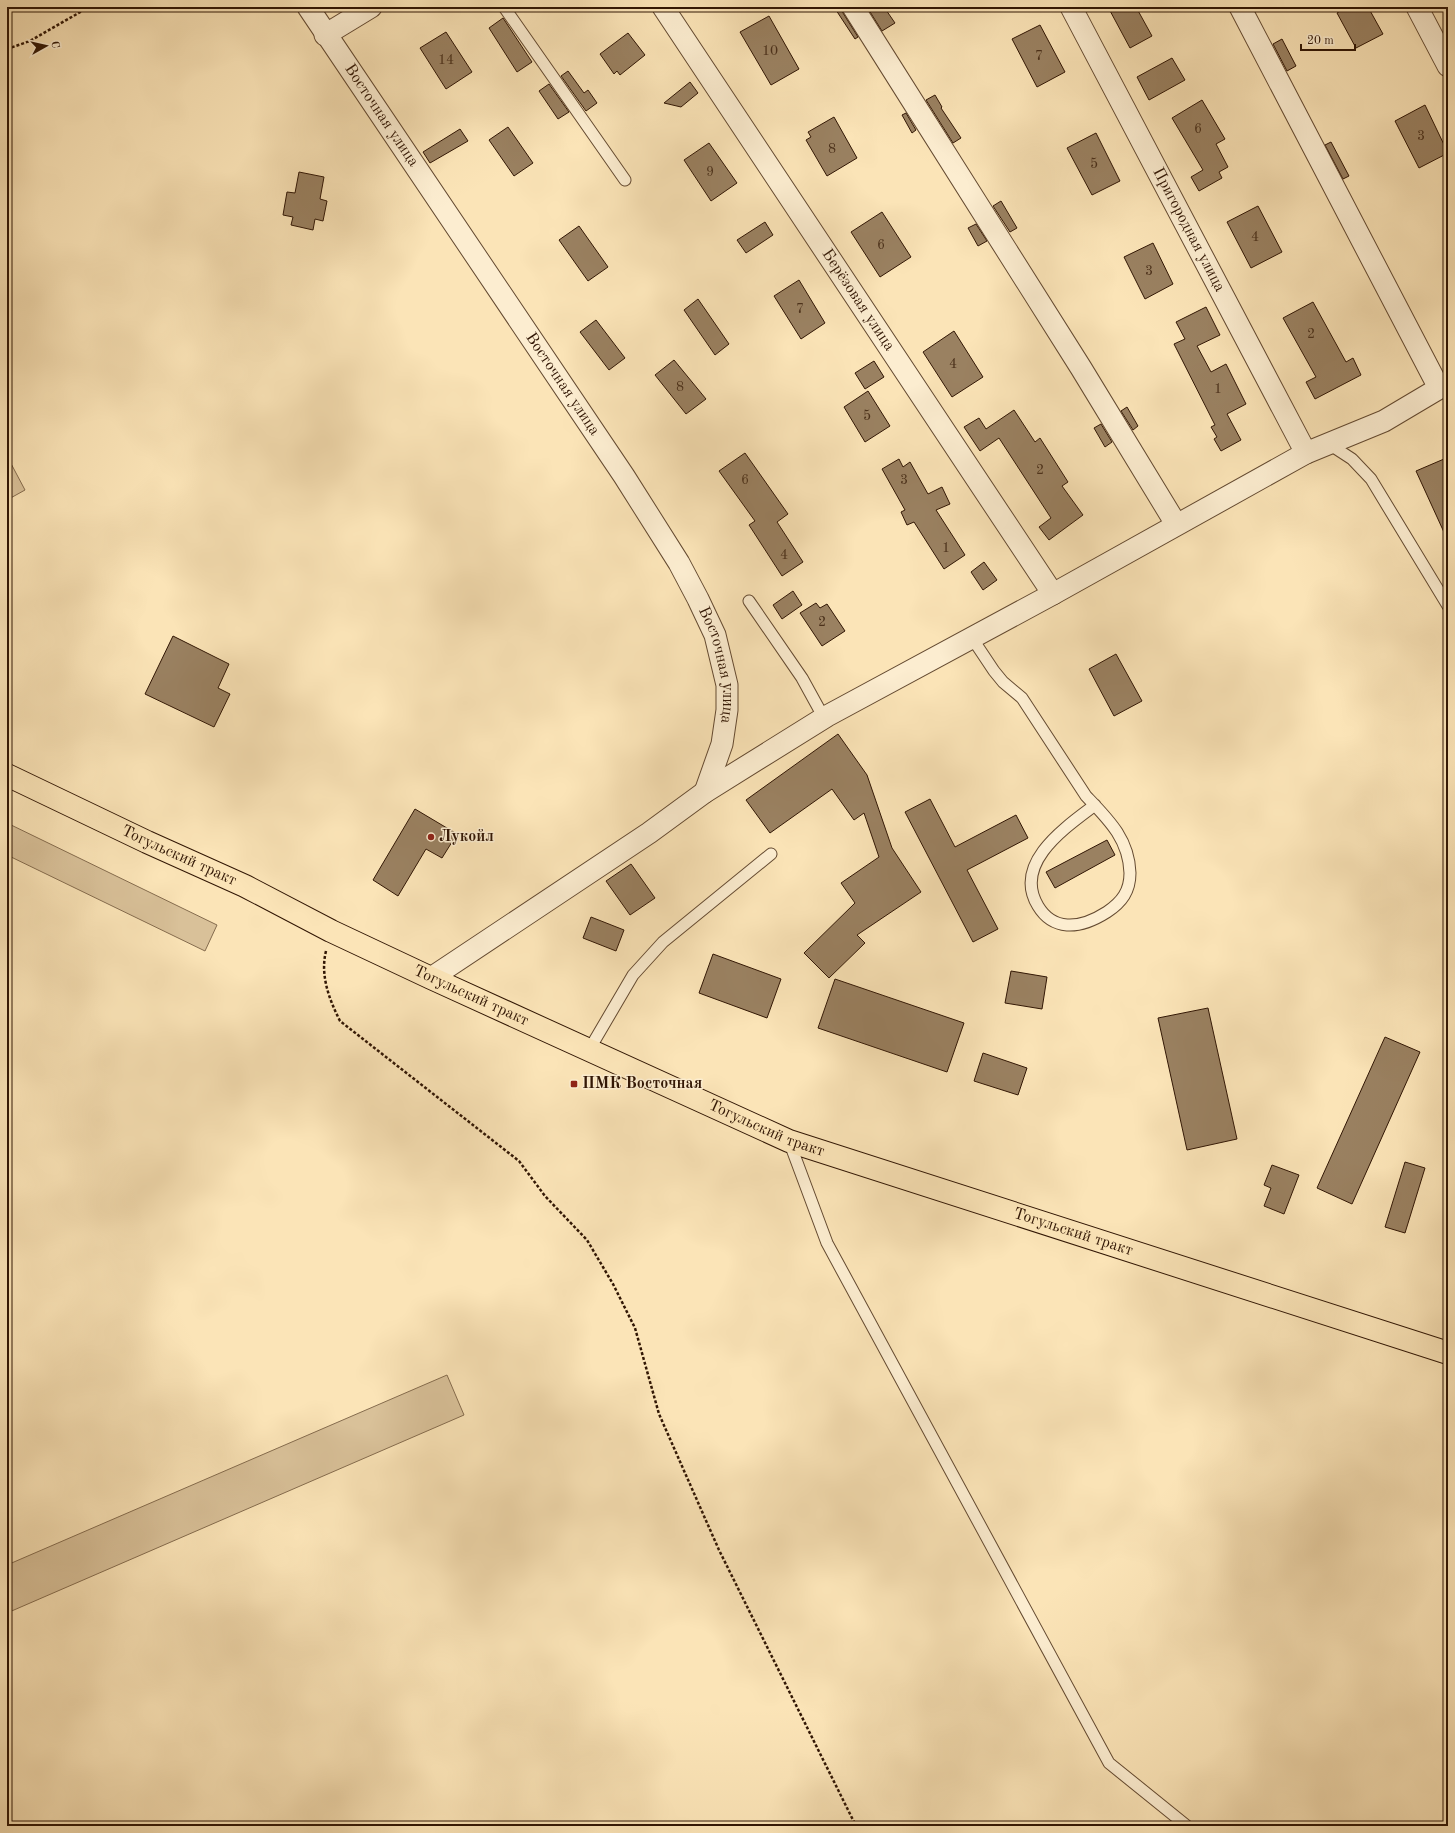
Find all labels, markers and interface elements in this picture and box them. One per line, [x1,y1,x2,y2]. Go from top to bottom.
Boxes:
north arrow [26,26,66,66]
scale bar [1301,26,1355,52]
text: 20 m [1307,35,1334,47]
text: С [48,40,60,49]
house number: 10 [762,44,778,58]
house number: 7 [1035,49,1043,63]
house number: 14 [438,53,454,67]
street label: Восточная улица [341,61,421,170]
house number: 6 [1194,122,1202,136]
house number: 3 [1417,129,1425,143]
house number: 8 [828,142,836,156]
house number: 5 [1090,157,1098,171]
house number: 9 [706,165,714,179]
street label: Пригородная улица [1149,165,1228,295]
house number: 4 [1251,230,1259,244]
house number: 6 [877,238,885,252]
street label: Берёзовая улица [818,246,897,354]
house number: 3 [1145,264,1153,278]
house number: 7 [796,302,804,316]
house number: 2 [1307,327,1315,341]
street label: Восточная улица [522,330,602,439]
house number: 4 [949,357,957,371]
house number: 8 [676,380,684,394]
house number: 1 [1214,382,1222,396]
house number: 5 [863,409,871,423]
house number: 2 [1036,463,1044,477]
house number: 6 [741,473,749,487]
house number: 3 [900,473,908,487]
house number: 1 [942,541,950,555]
house number: 4 [780,548,788,562]
street label: Восточная улица [695,605,735,725]
house number: 2 [818,615,826,629]
street label: Тогульский тракт [119,823,239,889]
place label: Лукойл [439,829,494,845]
marker: Лукойл [426,832,436,842]
street label: Тогульский тракт [411,963,531,1029]
place label: ПМК Восточная [582,1076,702,1092]
marker: ПМК Восточная [569,1079,579,1089]
street label: Тогульский тракт [706,1097,826,1160]
street label: Тогульский тракт [1011,1206,1135,1259]

